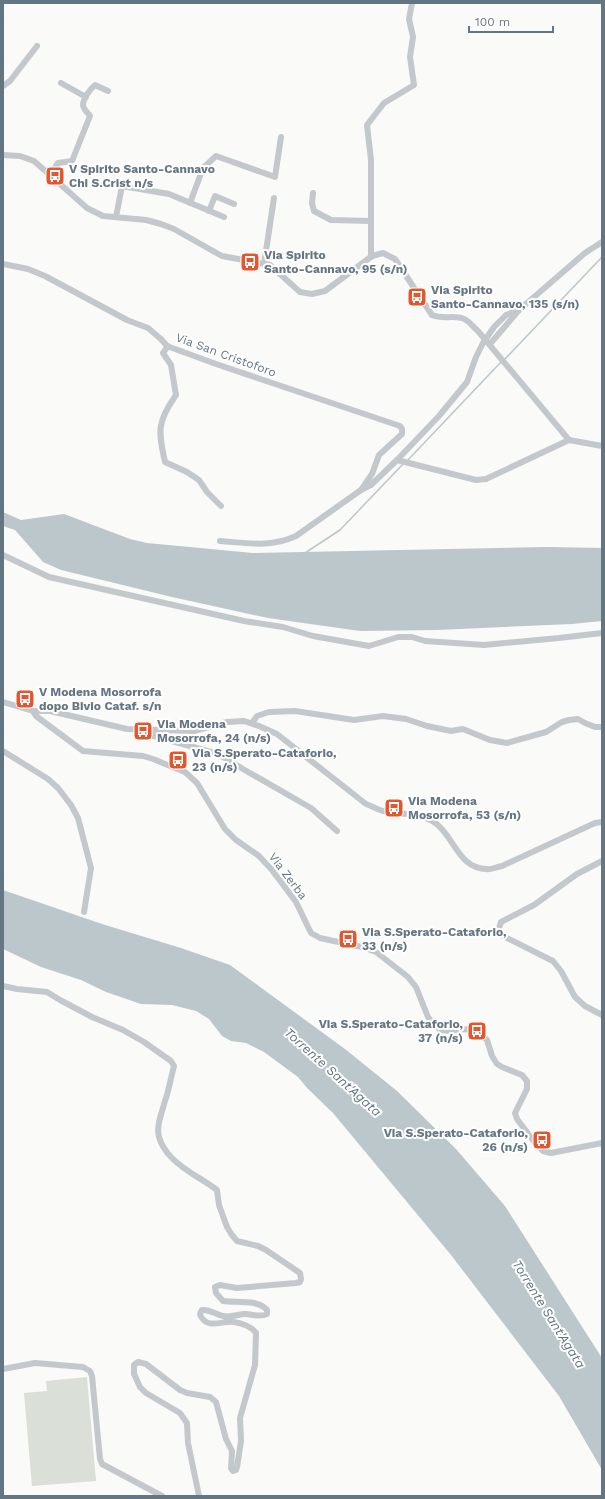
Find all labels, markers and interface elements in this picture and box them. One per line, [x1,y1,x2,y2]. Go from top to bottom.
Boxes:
scale bar [469,8,553,34]
text: 100 m [475,15,510,29]
place label: V Spirito Santo-Cannavo Chi S.Crist n/s [69,162,215,190]
bus stop icon: V Spirito Santo-Cannavo Chi S.Crist n/s [44,165,66,187]
place label: Via Spirito Santo-Cannavo, 95 (s/n) [264,248,407,276]
bus stop icon: Via Spirito Santo-Cannavo, 95 (s/n) [239,251,261,273]
place label: Via Spirito Santo-Cannavo, 135 (s/n) [431,283,579,311]
bus stop icon: Via Spirito Santo-Cannavo, 135 (s/n) [406,286,428,308]
street label: Via San Cristoforo [174,330,278,380]
place label: V Modena Mosorrofa dopo Bivio Cataf. s/n [39,685,162,713]
bus stop icon: V Modena Mosorrofa dopo Bivio Cataf. s/n [14,688,36,710]
place label: Via Modena Mosorrofa, 24 (n/s) [157,717,271,745]
bus stop icon: Via Modena Mosorrofa, 24 (n/s) [132,720,154,742]
place label: Via S.Sperato-Cataforio, 23 (n/s) [192,746,336,774]
bus stop icon: Via S.Sperato-Cataforio, 23 (n/s) [167,749,189,771]
place label: Via Modena Mosorrofa, 53 (s/n) [408,794,521,822]
bus stop icon: Via Modena Mosorrofa, 53 (s/n) [383,797,405,819]
street label: Via Zerba [266,850,310,902]
place label: Via S.Sperato-Cataforio, 33 (n/s) [362,925,506,953]
bus stop icon: Via S.Sperato-Cataforio, 33 (n/s) [337,928,359,950]
place label: Via S.Sperato-Cataforio, 37 (n/s) [319,1017,463,1045]
bus stop icon: Via S.Sperato-Cataforio, 37 (n/s) [466,1020,488,1042]
water label: Torrente Sant'Agata [282,1025,384,1119]
place label: Via S.Sperato-Cataforio, 26 (n/s) [384,1126,528,1154]
bus stop icon: Via S.Sperato-Cataforio, 26 (n/s) [531,1129,553,1151]
water label: Torrente Sant'Agata [510,1257,588,1371]

